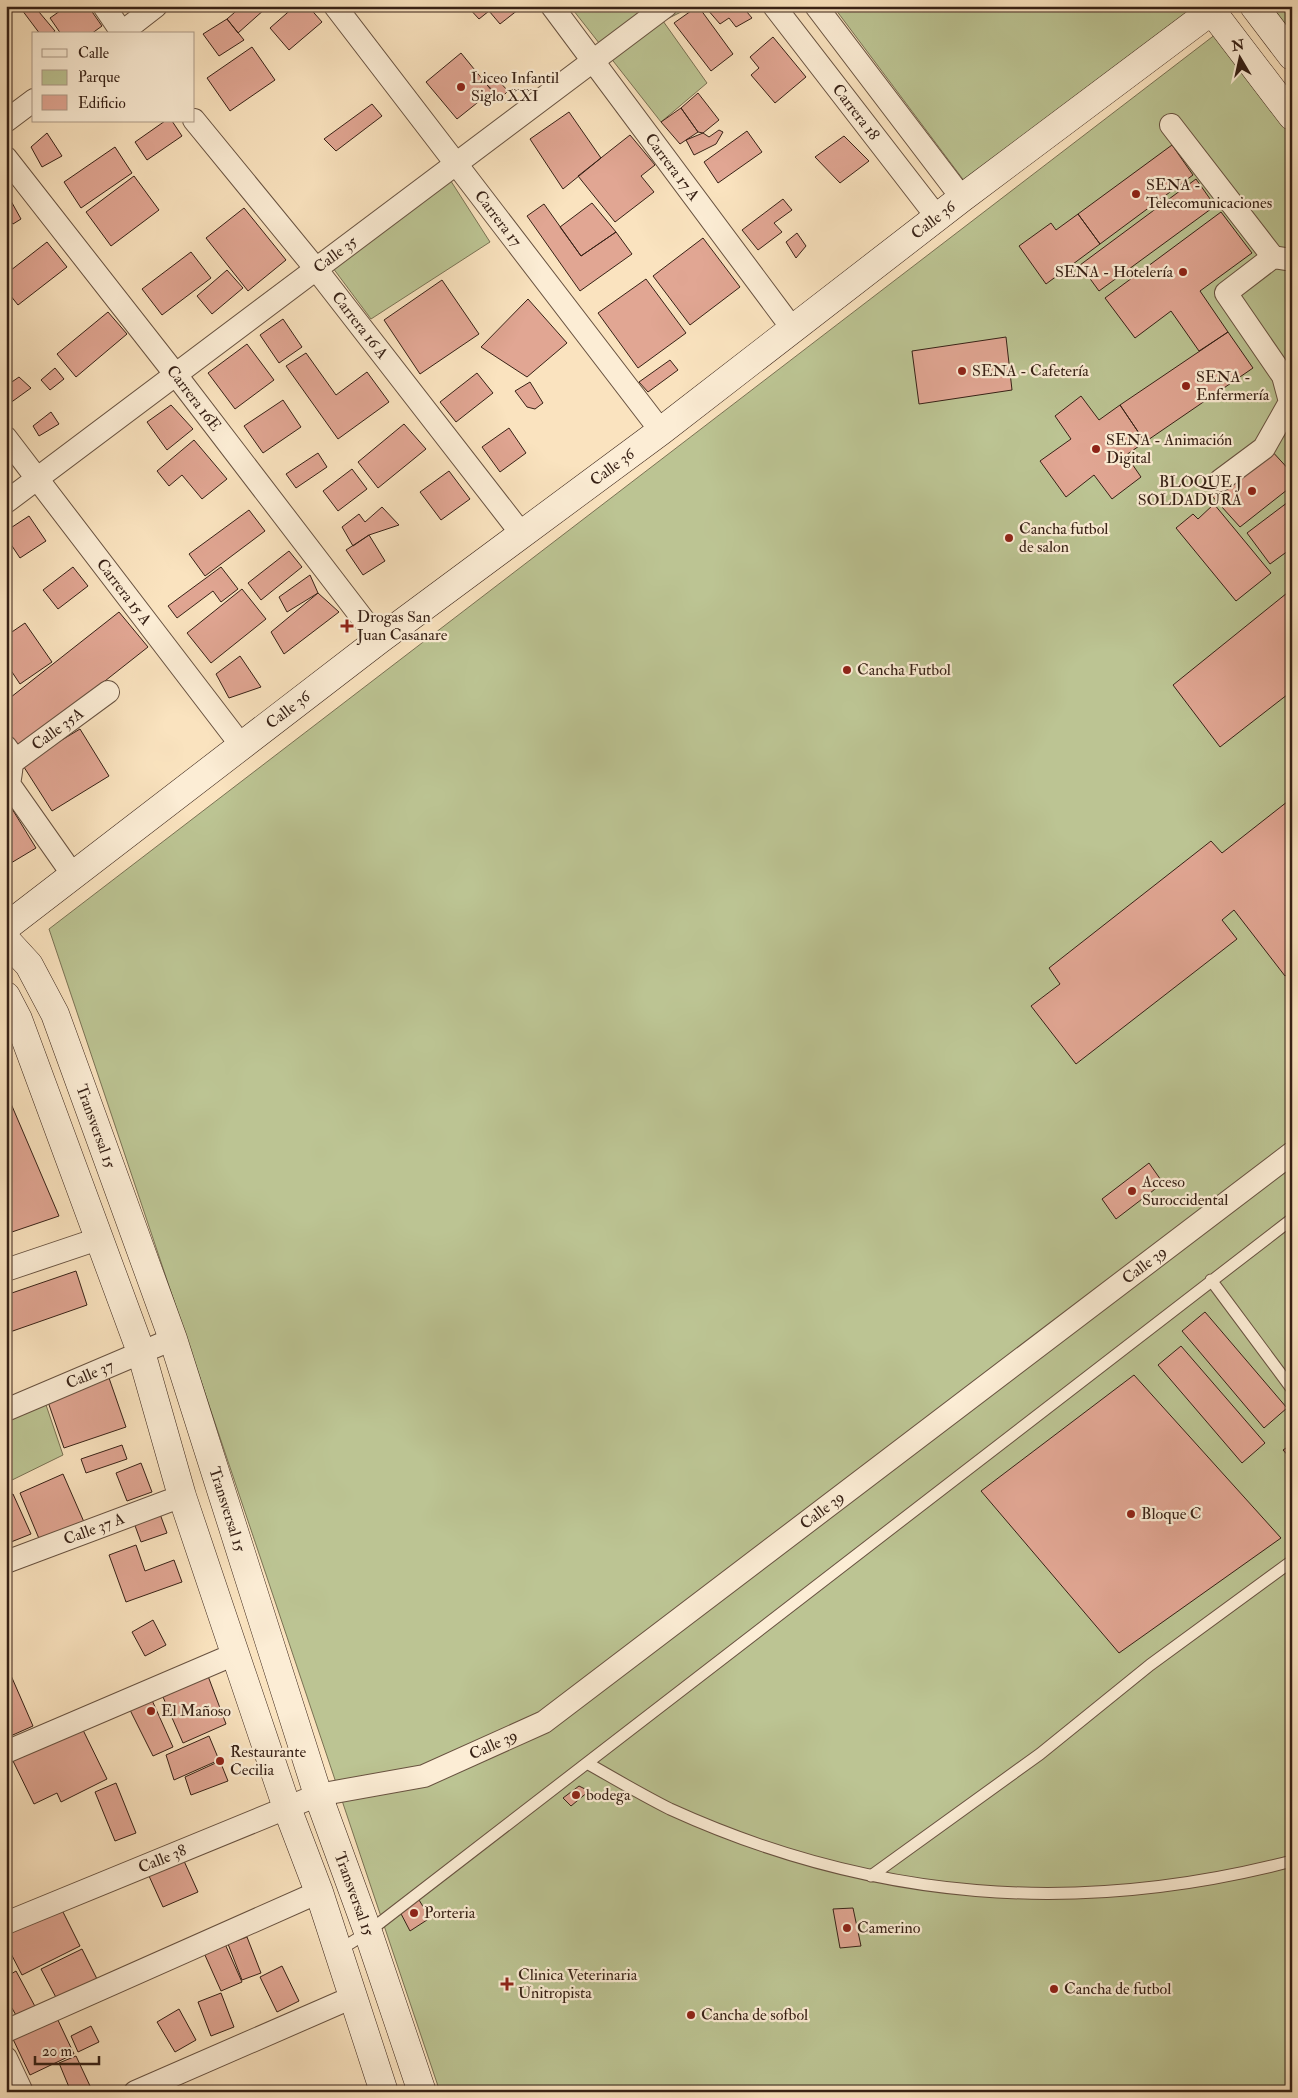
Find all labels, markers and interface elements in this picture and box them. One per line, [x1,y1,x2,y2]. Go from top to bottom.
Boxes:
legend [32,32,195,122]
north arrow [1216,32,1266,82]
text: N [1230,36,1246,55]
text: Calle [78,44,109,63]
text: Parque [78,68,120,87]
place label: Liceo Infantil Siglo XXI [471,68,559,106]
street label: Carrera 18 [828,80,884,145]
marker: Liceo Infantil Siglo XXI [455,81,467,93]
text: Edificio [78,94,126,113]
street label: Carrera 17 A [640,129,704,205]
place label: SENA - Telecomunicaciones [1146,175,1272,213]
street label: Carrera 17 [470,186,526,251]
marker: SENA - Telecomunicaciones [1130,188,1142,200]
street label: Calle 36 [907,196,960,244]
street label: Calle 35 [310,232,361,277]
place label: SENA - Hotelería [1055,262,1173,282]
marker: SENA - Hotelería [1177,266,1189,278]
street label: Carrera 16 A [327,288,392,363]
street label: Carrera 16E [162,361,225,435]
place label: SENA - Cafetería [972,361,1089,381]
marker: SENA - Cafetería [956,365,968,377]
place label: SENA - Enfermería [1196,367,1270,405]
marker: SENA - Enfermería [1180,380,1192,392]
place label: SENA - Animación Digital [1106,430,1232,468]
street label: Calle 36 [586,443,639,490]
marker: SENA - Animación Digital [1090,443,1102,455]
place label: BLOQUE J SOLDADURA [1138,472,1242,510]
marker: BLOQUE J SOLDADURA [1246,485,1258,497]
place label: Cancha futbol de salon [1019,519,1108,557]
marker: Cancha futbol de salon [1003,532,1015,544]
street label: Carrera 15 A [92,555,156,629]
place label: Drogas San Juan Casanare [356,607,448,646]
marker: Drogas San Juan Casanare [341,620,353,632]
place label: Cancha Futbol [857,660,951,680]
marker: Cancha Futbol [841,664,853,676]
street label: Calle 36 [262,686,315,733]
street label: Calle 35A [28,703,88,755]
street label: Transversal 15 [71,1082,120,1171]
place label: Acceso Suroccidental [1141,1172,1228,1210]
marker: Acceso Suroccidental [1126,1185,1138,1197]
street label: Calle 39 [1118,1242,1171,1289]
street label: Calle 37 [63,1355,117,1393]
street label: Transversal 15 [204,1464,250,1554]
street label: Calle 39 [796,1487,848,1534]
place label: Bloque C [1141,1504,1202,1524]
street label: Calle 37 A [61,1508,127,1550]
marker: Bloque C [1125,1508,1137,1520]
place label: El Mañoso [161,1701,231,1721]
marker: El Mañoso [145,1705,157,1717]
street label: Calle 39 [466,1725,521,1764]
place label: Restaurante Cecilia [230,1742,306,1780]
marker: Restaurante Cecilia [214,1755,226,1767]
place label: bodega [586,1785,631,1805]
marker: bodega [570,1789,582,1801]
street label: Calle 38 [135,1840,190,1878]
street label: Transversal 15 [330,1849,379,1939]
place label: Porteria [424,1903,476,1923]
marker: Porteria [408,1907,420,1919]
place label: Camerino [857,1918,921,1938]
marker: Camerino [841,1922,853,1934]
place label: Clinica Veterinaria Unitropista [518,1965,638,2004]
marker: Clinica Veterinaria Unitropista [500,1977,514,1991]
place label: Cancha de futbol [1064,1979,1171,1999]
marker: Cancha de futbol [1048,1983,1060,1995]
place label: Cancha de sofbol [701,2005,808,2025]
marker: Cancha de sofbol [685,2009,697,2021]
scale bar [35,2033,99,2065]
text: 20 m [42,2042,72,2061]

